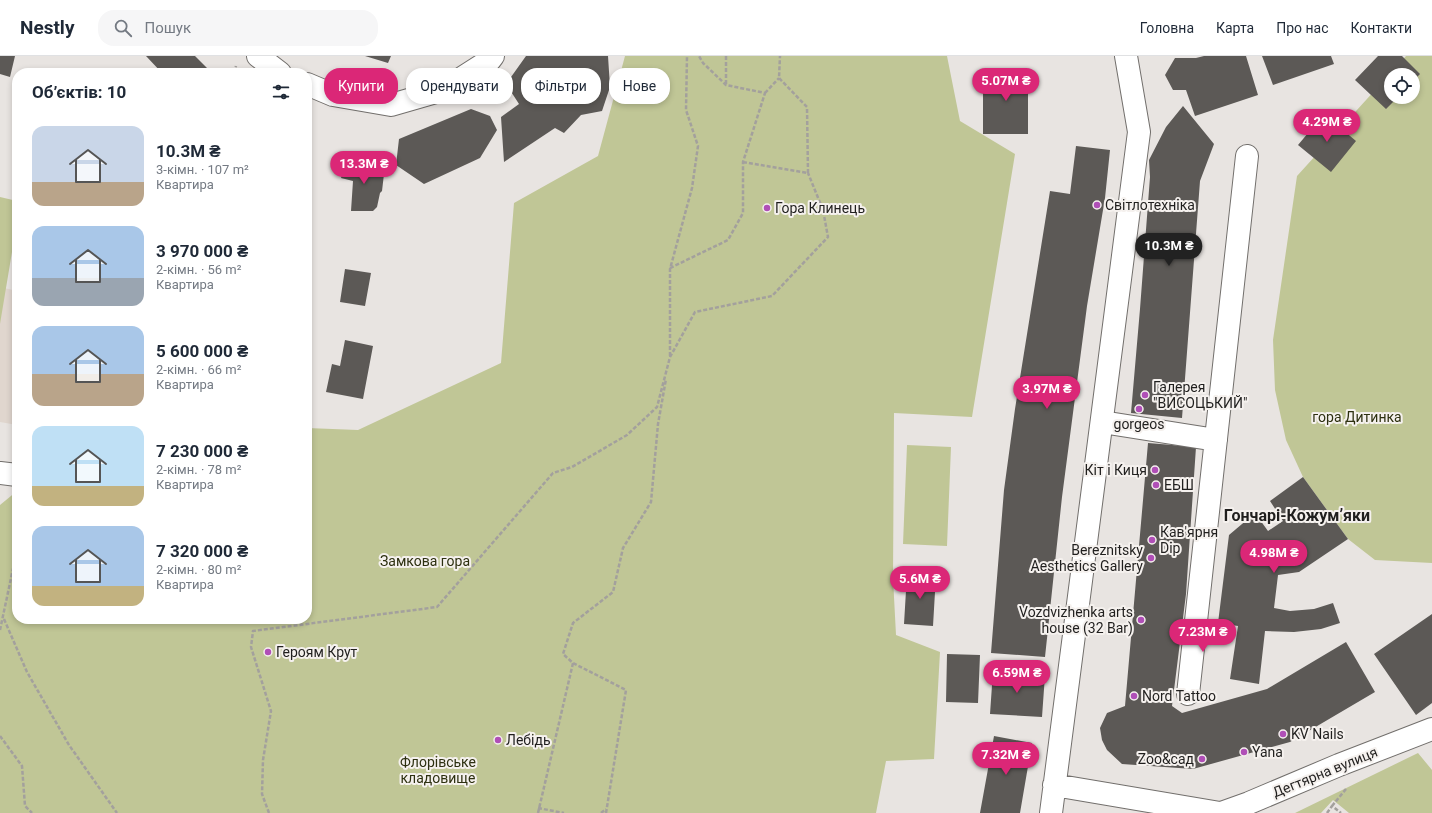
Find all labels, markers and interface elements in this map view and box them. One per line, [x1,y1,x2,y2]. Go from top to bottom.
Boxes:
search box [98,10,378,46]
text: Nestly [20,16,74,39]
icon: search [112,17,134,39]
text: Пошук [144,19,191,37]
text: Головна [1140,20,1194,36]
text: Карта [1216,20,1254,36]
text: Про нас [1276,20,1329,36]
text: Контакти [1351,20,1412,36]
chip: Купити [324,68,398,104]
chip: Орендувати [406,68,513,104]
chip: Фільтри [521,68,601,104]
chip: Нове [609,68,670,104]
pin: 5.07M ₴ [969,68,1043,102]
map controls [1384,68,1420,104]
button: locate [1384,68,1420,104]
text: 5.07M ₴ [981,73,1031,88]
icon: filters [270,81,292,103]
text: Об’єктів: 10 [32,82,126,102]
pin: 4.29M ₴ [1290,109,1364,143]
text: 4.29M ₴ [1302,114,1352,129]
text: 10.3M ₴ [156,141,221,161]
icon: home [64,142,112,190]
pin: 13.3M ₴ [327,151,401,185]
text: 13.3M ₴ [339,156,389,171]
text: 3-кімн. · 107 m² [156,162,249,177]
text: Квартира [156,177,214,192]
place label: Світлотехніка [1105,197,1195,213]
place label: Гора Клинець [775,200,865,216]
marker: Світлотехніка [1092,200,1102,210]
marker: Гора Клинець [762,203,772,213]
pin: 10.3M ₴ [1132,233,1206,267]
text: 10.3M ₴ [1144,238,1194,253]
text: 3 970 000 ₴ [156,241,248,261]
icon: home [64,242,112,290]
text: 2-кімн. · 56 m² [156,262,242,277]
text: Квартира [156,277,214,292]
text: 5 600 000 ₴ [156,341,248,361]
icon: home [64,342,112,390]
text: 2-кімн. · 66 m² [156,362,242,377]
pin: 3.97M ₴ [1010,376,1084,410]
text: Квартира [156,377,214,392]
place label: Галерея "ВИСОЦЬКИЙ" [1153,379,1247,411]
text: 3.97M ₴ [1022,381,1072,396]
marker: Галерея "ВИСОЦЬКИЙ" [1140,390,1150,400]
marker: gorgeos [1134,404,1144,414]
park label: гора Дитинка [1312,409,1402,425]
place label: gorgeos [1114,416,1164,432]
text: 7 230 000 ₴ [156,441,248,461]
icon: home [64,442,112,490]
text: 2-кімн. · 78 m² [156,462,242,477]
place label: Кіт і Киця [1085,462,1147,478]
marker: Кіт і Киця [1150,465,1160,475]
text: Квартира [156,477,214,492]
place label: ЕБШ [1164,477,1194,493]
marker: ЕБШ [1151,480,1161,490]
district label: Гончарі-Кожумʼяки [1224,506,1370,525]
place label: Кав'ярня Dip [1160,524,1218,556]
marker: Кав'ярня Dip [1147,535,1157,545]
pin: 4.98M ₴ [1237,540,1311,574]
text: 7 320 000 ₴ [156,541,248,561]
icon: home [64,542,112,590]
place label: Bereznitsky Aesthetics Gallery [1031,542,1143,574]
text: 4.98M ₴ [1249,545,1299,560]
park label: Замкова гора [380,553,470,569]
marker: Bereznitsky Aesthetics Gallery [1146,553,1156,563]
text: 2-кімн. · 80 m² [156,562,242,577]
pin: 5.6M ₴ [887,566,953,600]
text: 5.6M ₴ [899,571,941,586]
text: Квартира [156,577,214,592]
place label: Vozdvizhenka arts house (32 Bar) [1019,604,1133,637]
marker: Vozdvizhenka arts house (32 Bar) [1136,615,1146,625]
pin: 7.23M ₴ [1166,619,1240,653]
text: 7.23M ₴ [1178,624,1228,639]
place label: Героям Крут [276,644,358,660]
marker: Героям Крут [263,647,273,657]
pin: 6.59M ₴ [980,660,1054,694]
text: 6.59M ₴ [992,665,1042,680]
place label: Nord Tattoo [1142,688,1216,704]
marker: Nord Tattoo [1129,691,1139,701]
place label: KV Nails [1291,726,1344,742]
marker: KV Nails [1278,729,1288,739]
place label: Лебідь [506,732,551,748]
marker: Лебідь [493,735,503,745]
pin: 7.32M ₴ [969,742,1043,776]
place label: Yana [1252,744,1283,760]
street label: Дегтярна вулиця [1270,744,1380,800]
text: 7.32M ₴ [981,747,1031,762]
marker: Yana [1239,747,1249,757]
place label: Zoo&сад [1138,751,1195,767]
park label: Флорівське кладовище [400,754,476,786]
marker: Zoo&сад [1197,754,1207,764]

